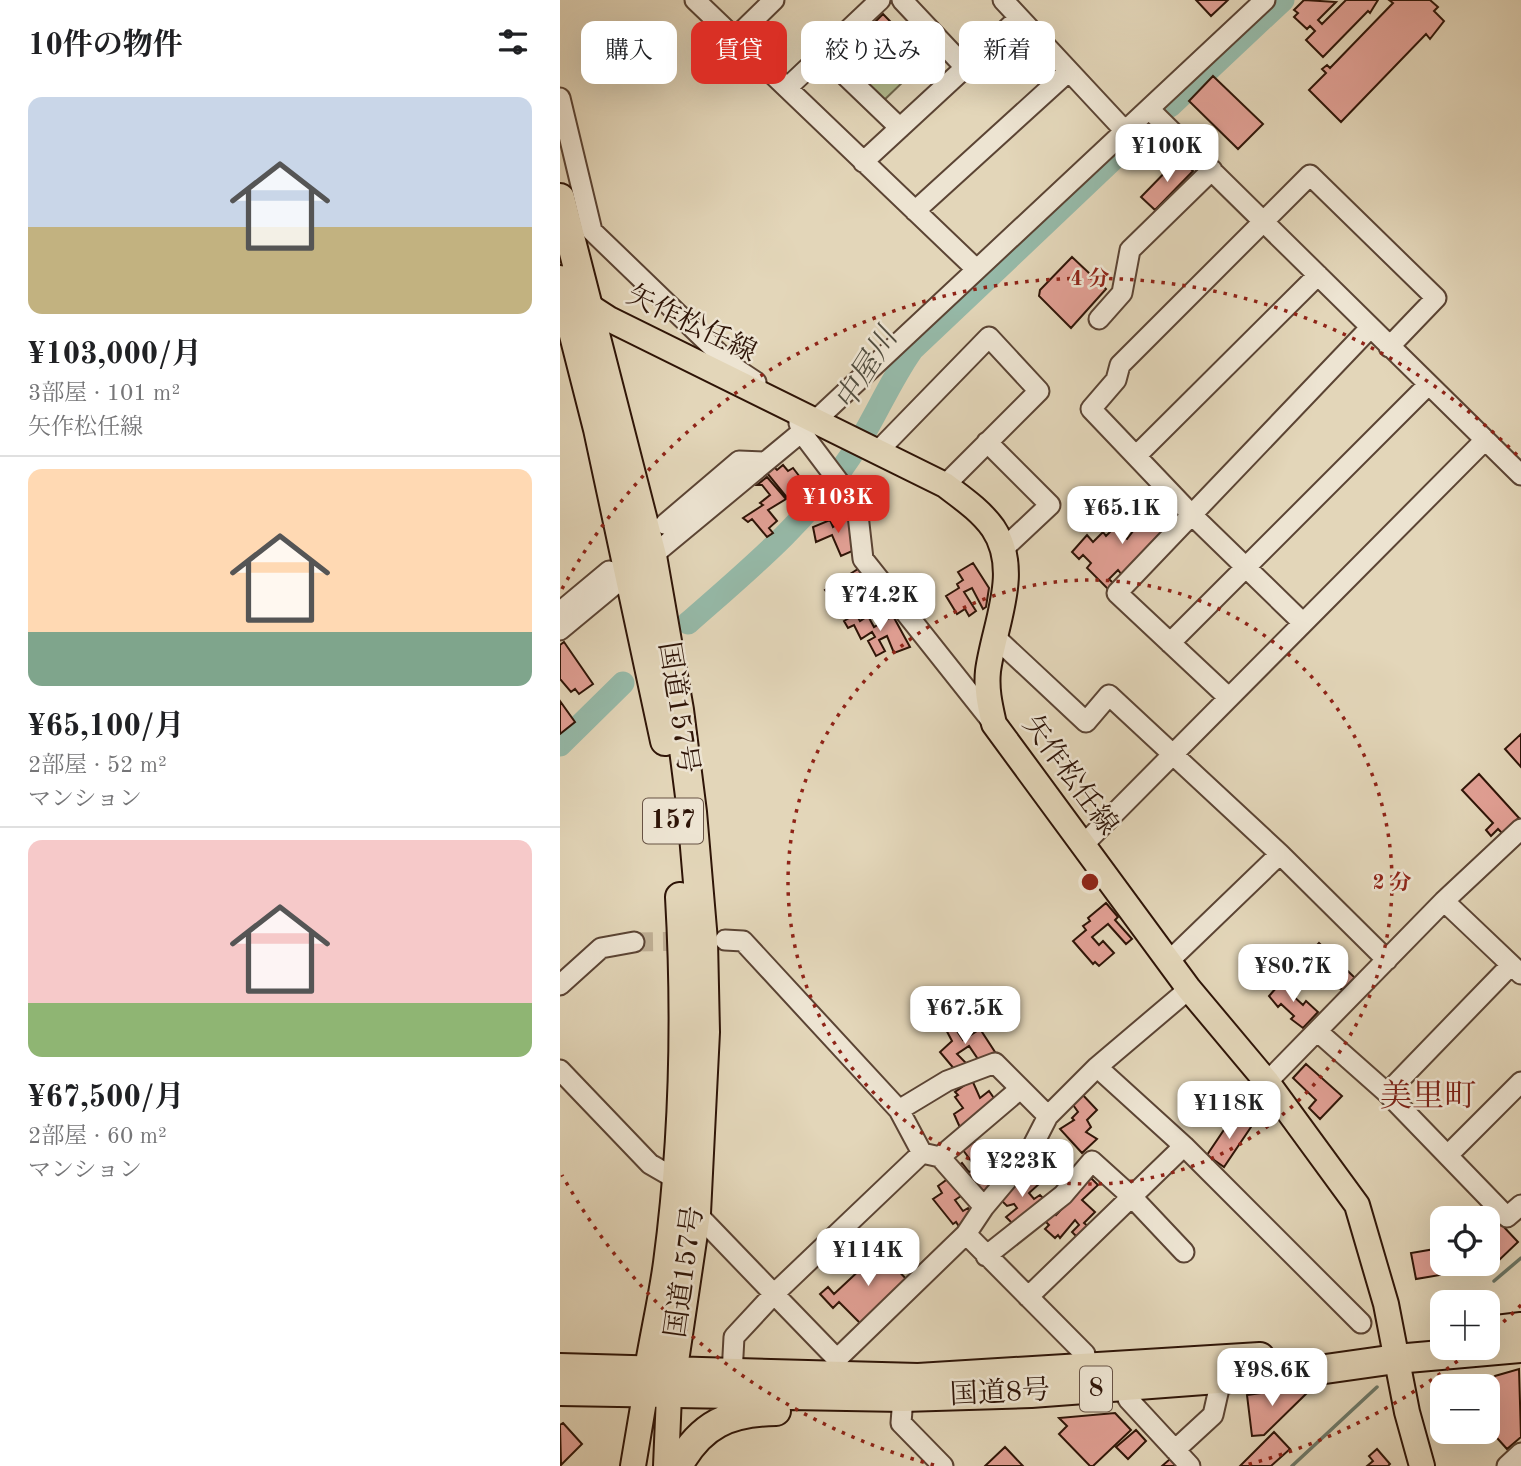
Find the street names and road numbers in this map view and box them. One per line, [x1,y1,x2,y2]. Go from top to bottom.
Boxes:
street label: 矢作松任線 [622,279,761,368]
street label: 国道157号 [653,640,704,776]
street label: 矢作松任線 [1017,709,1124,841]
road number: 157 [643,799,703,844]
street label: 国道157号 [660,1204,709,1340]
road number: 8 [1080,1366,1112,1412]
street label: 国道8号 [949,1374,1051,1411]

